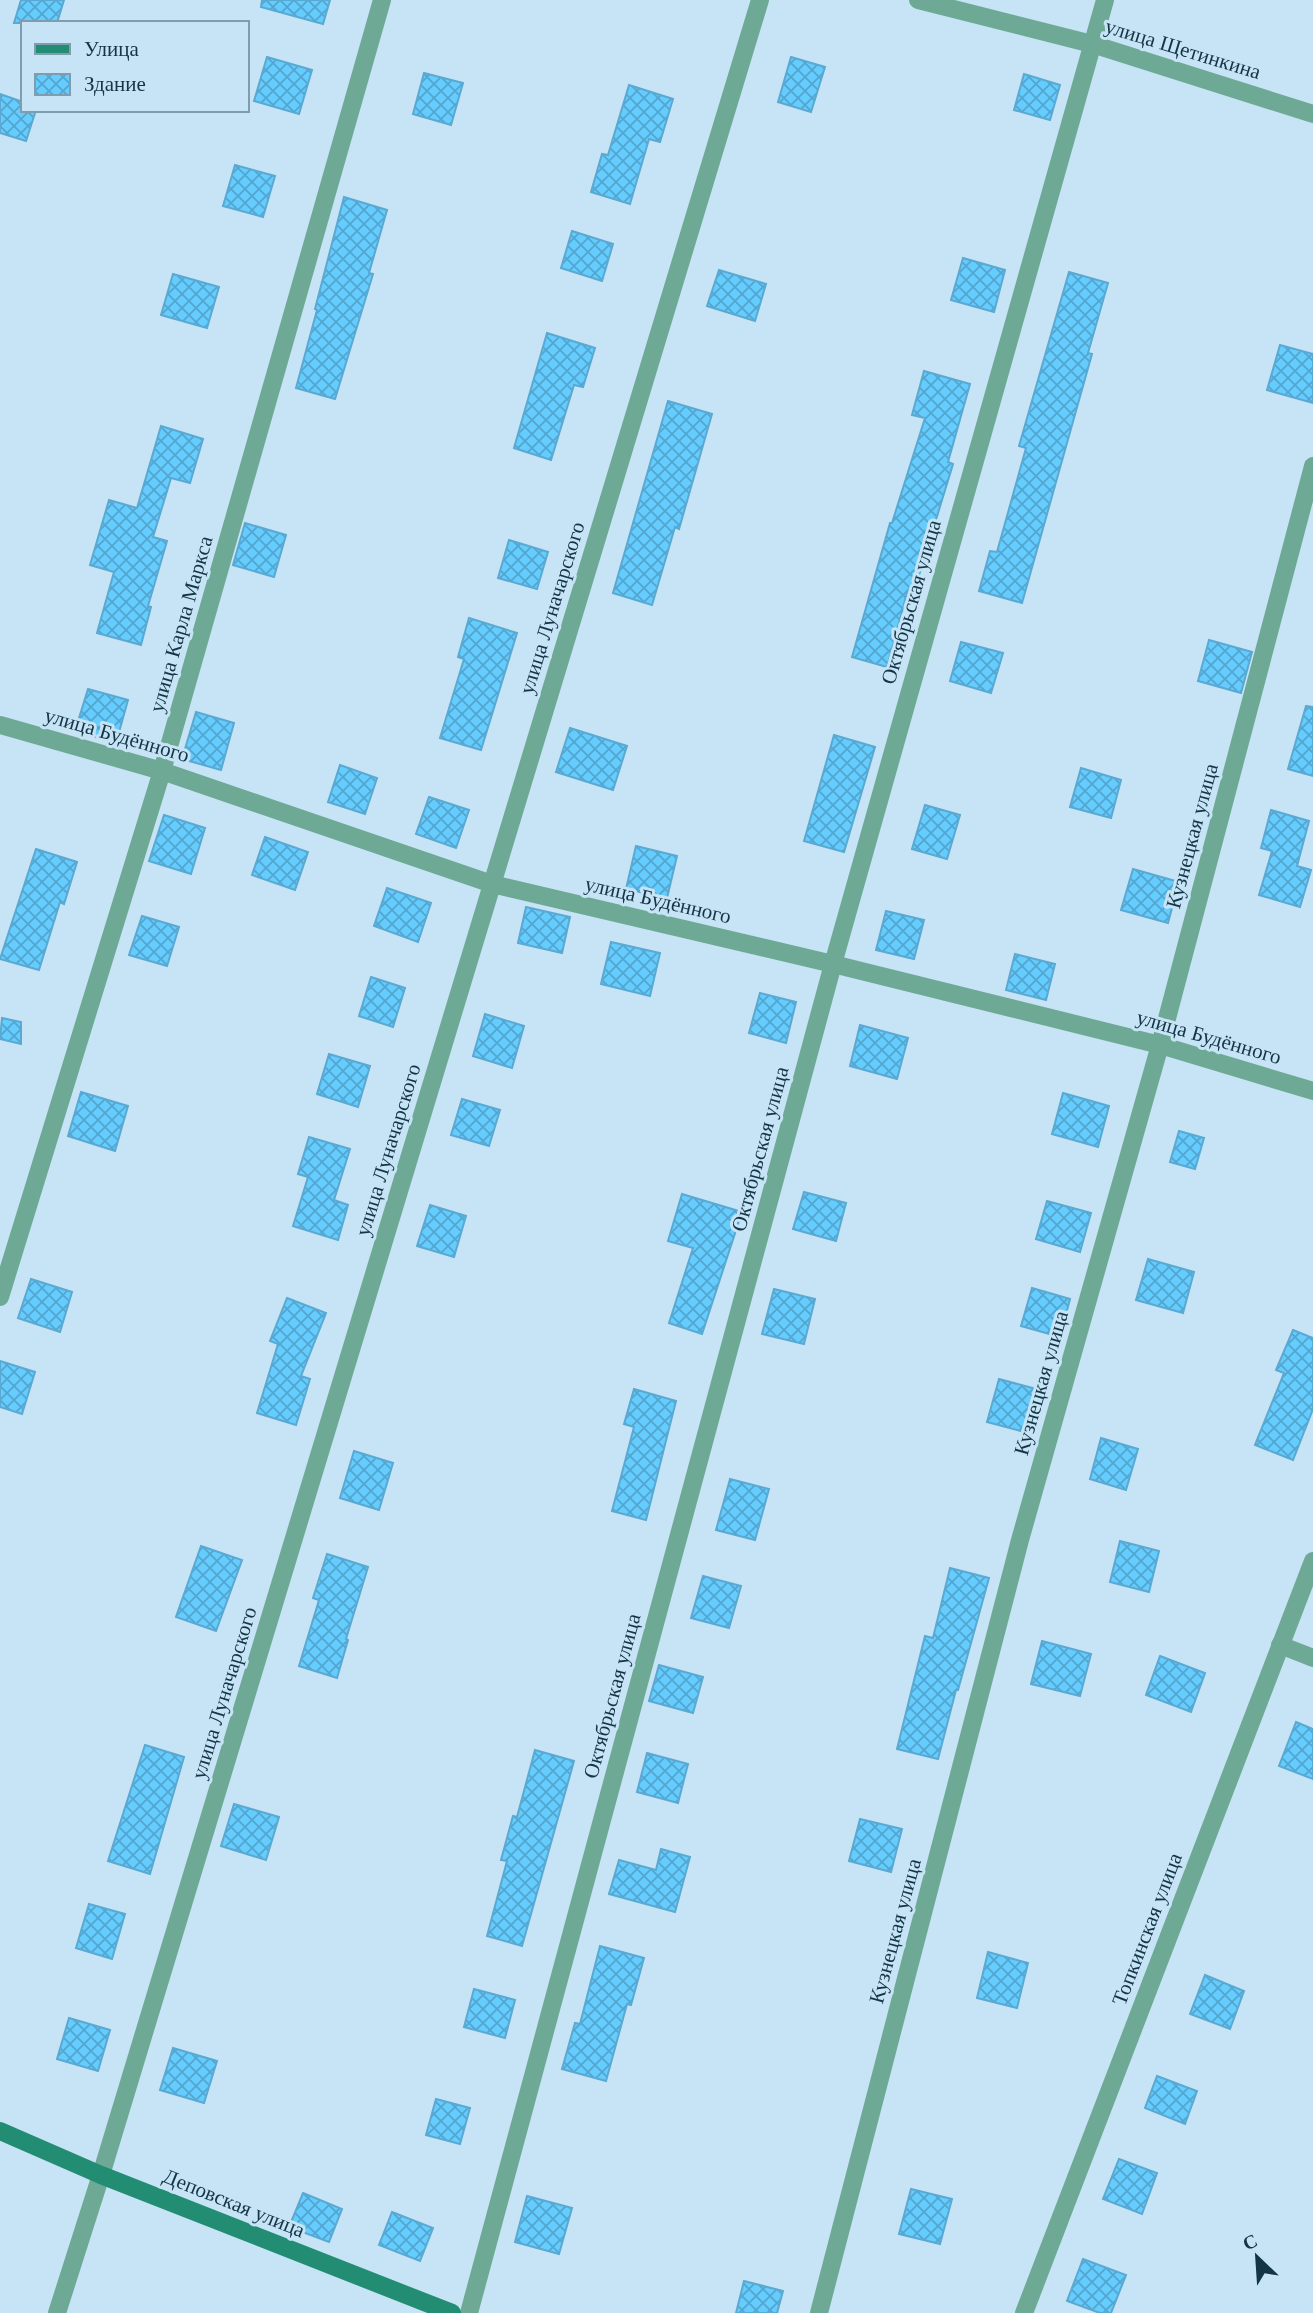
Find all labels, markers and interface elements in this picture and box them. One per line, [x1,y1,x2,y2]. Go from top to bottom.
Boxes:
street label: улица Щетинкина [1102,14,1264,84]
legend [21,21,248,112]
text: Улица [84,37,139,61]
text: Здание [84,72,146,96]
street label: Октябрьская улица [876,516,946,687]
street label: улица Луначарского [514,519,590,697]
street label: улица Карла Маркса [144,532,218,715]
street label: улица Будённого [42,703,192,767]
street label: Кузнецкая улица [1161,760,1223,911]
street label: улица Будённого [583,872,733,928]
street label: улица Будённого [1134,1005,1284,1069]
street label: улица Луначарского [350,1061,426,1239]
street label: Октябрьская улица [726,1063,794,1234]
street label: Кузнецкая улица [1009,1307,1073,1458]
street label: улица Луначарского [186,1604,262,1782]
street label: Октябрьская улица [578,1610,646,1781]
street label: Топкинская улица [1107,1849,1187,2008]
street label: Кузнецкая улица [864,1855,926,2006]
street label: Деповская улица [160,2164,309,2243]
north arrow [1222,2222,1292,2292]
text: С [1239,2230,1261,2254]

